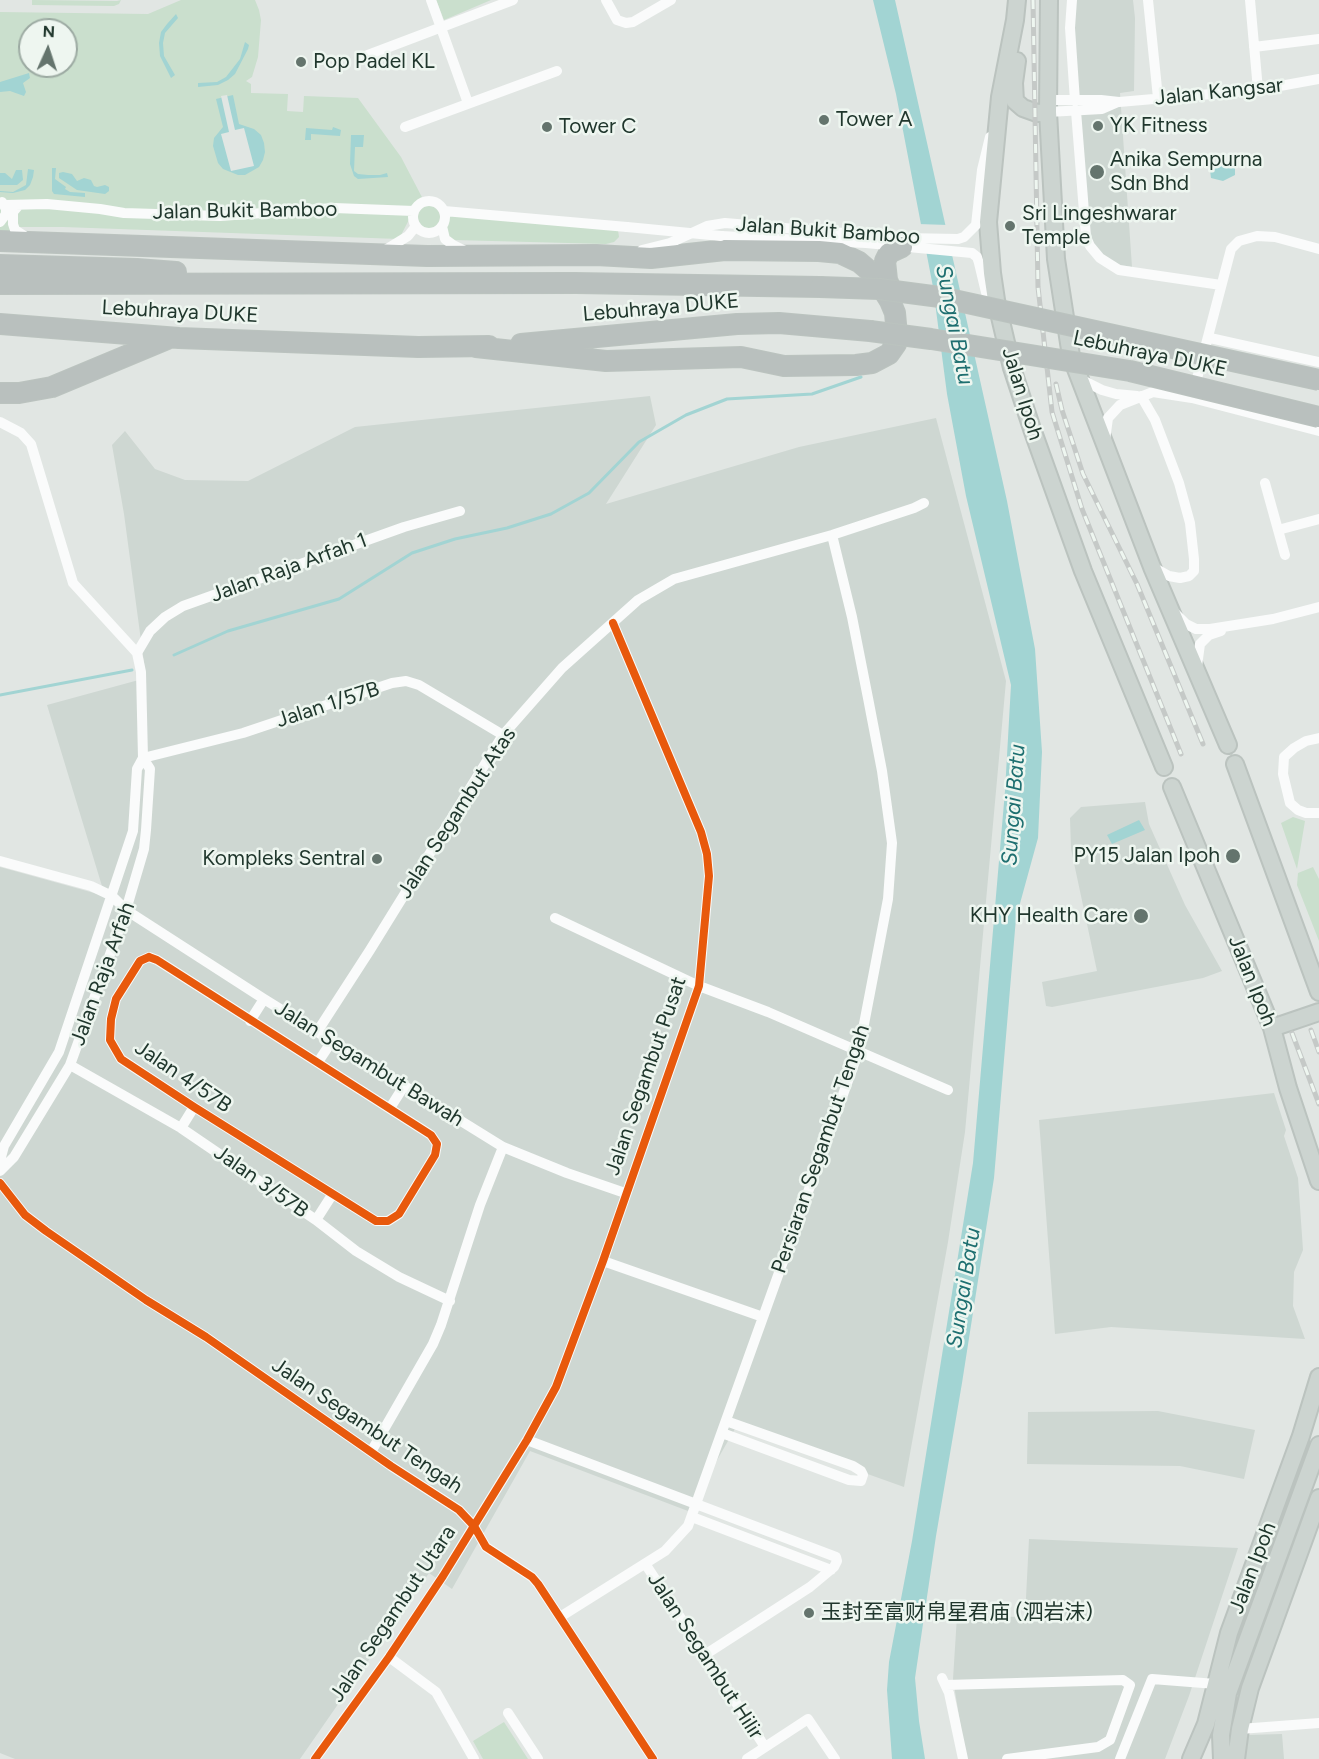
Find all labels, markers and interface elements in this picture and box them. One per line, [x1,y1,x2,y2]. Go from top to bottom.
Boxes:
north arrow [18,18,78,78]
text: N [42,22,56,41]
place label: Pop Padel KL [313,49,435,75]
marker: Pop Padel KL [294,55,308,69]
street label: Jalan Kangsar [1154,73,1284,111]
place label: Tower A [836,107,912,133]
marker: Tower A [817,113,831,127]
place label: YK Fitness [1110,113,1208,139]
place label: Tower C [559,114,636,140]
marker: YK Fitness [1091,119,1105,133]
marker: Tower C [540,120,554,134]
place label: Anika Sempurna Sdn Bhd [1110,147,1263,197]
marker: Anika Sempurna Sdn Bhd [1088,163,1106,181]
street label: Jalan Bukit Bamboo [153,197,337,225]
place label: Sri Lingeshwarar Temple [1022,201,1177,251]
street label: Jalan Bukit Bamboo [735,212,921,250]
marker: Sri Lingeshwarar Temple [1003,219,1017,233]
water label: Sungai Batu [929,263,979,387]
street label: Lebuhraya DUKE [582,289,740,327]
street label: Lebuhraya DUKE [101,295,259,329]
street label: Lebuhraya DUKE [1071,325,1229,383]
street label: Jalan Ipoh [996,345,1048,443]
street label: Jalan Raja Arfah 1 [207,528,371,608]
street label: Jalan 1/57B [273,677,383,733]
street label: Jalan Segambut Atas [392,723,522,903]
water label: Sungai Batu [997,743,1031,867]
place label: PY15 Jalan Ipoh [1073,843,1220,869]
place label: Kompleks Sentral [202,846,365,872]
marker: PY15 Jalan Ipoh [1224,847,1242,865]
marker: Kompleks Sentral [370,852,384,866]
street label: Jalan Raja Arfah [65,899,141,1049]
place label: KHY Health Care [970,903,1128,929]
marker: KHY Health Care [1132,907,1150,925]
street label: Jalan Ipoh [1222,932,1282,1030]
street label: Jalan Segambut Pusat [600,973,692,1179]
street label: Jalan Segambut Bawah [270,995,468,1133]
street label: Persiaran Segambut Tengah [767,1021,875,1277]
street label: Jalan 4/57B [130,1035,236,1119]
street label: Jalan 3/57B [209,1140,313,1224]
water label: Sungai Batu [941,1226,987,1350]
street label: Jalan Segambut Tengah [267,1353,467,1499]
street label: Jalan Ipoh [1224,1519,1282,1617]
street label: Jalan Segambut Utara [325,1521,461,1707]
street label: Jalan Segambut Hilir [642,1568,768,1744]
place label: 玉封至富财帛星君庙 (泗岩沫) [821,1600,1093,1626]
marker: 玉封至富财帛星君庙 (泗岩沫) [802,1606,816,1620]

